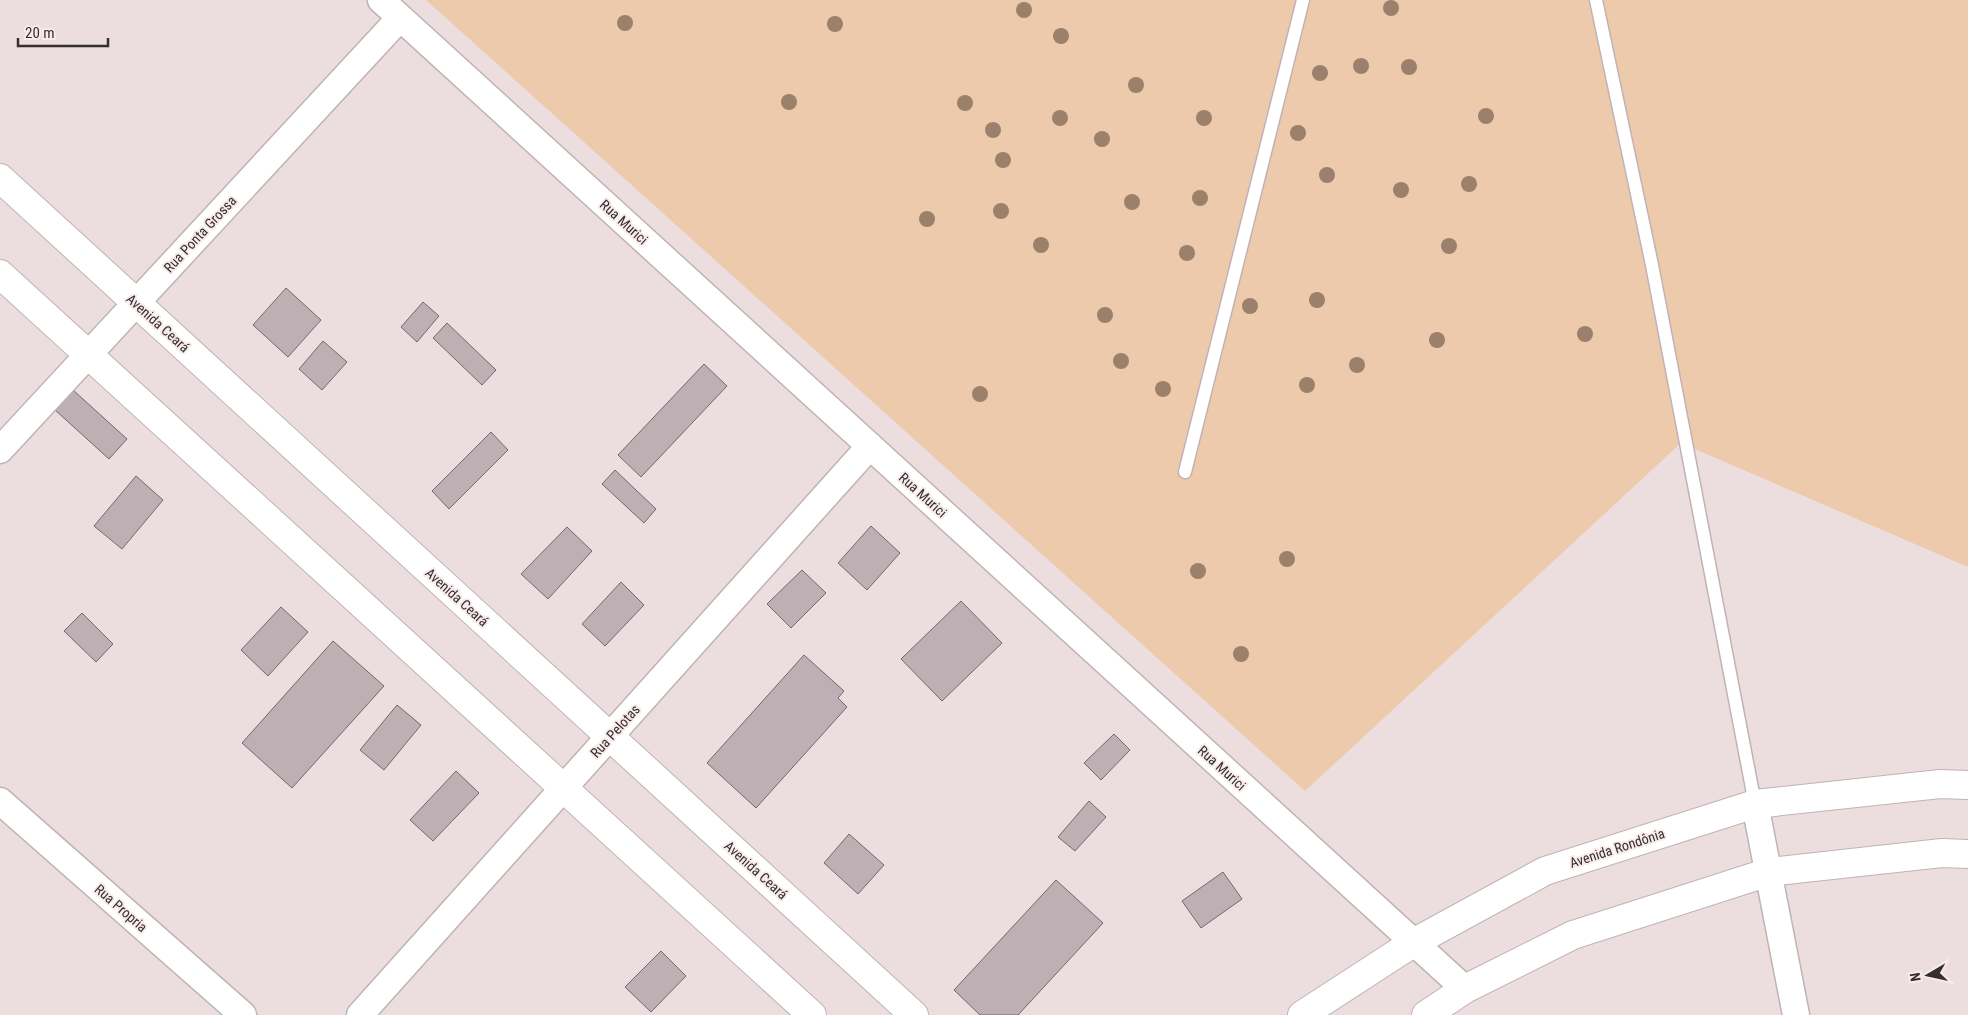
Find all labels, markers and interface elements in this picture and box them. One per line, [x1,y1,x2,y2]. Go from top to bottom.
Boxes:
scale bar [18,15,108,47]
text: 20 m [25,24,55,42]
street label: Rua Ponta Grossa [161,193,239,275]
street label: Rua Murici [597,196,651,248]
street label: Avenida Ceará [123,291,193,355]
street label: Rua Murici [896,469,950,521]
street label: Avenida Ceará [422,565,492,629]
street label: Rua Pelotas [587,701,643,761]
street label: Rua Murici [1195,742,1249,794]
street label: Avenida Rondônia [1567,825,1667,871]
street label: Avenida Ceará [721,838,791,902]
street label: Rua Propria [92,881,150,935]
north arrow [1903,950,1953,1000]
text: N [1907,972,1924,983]

